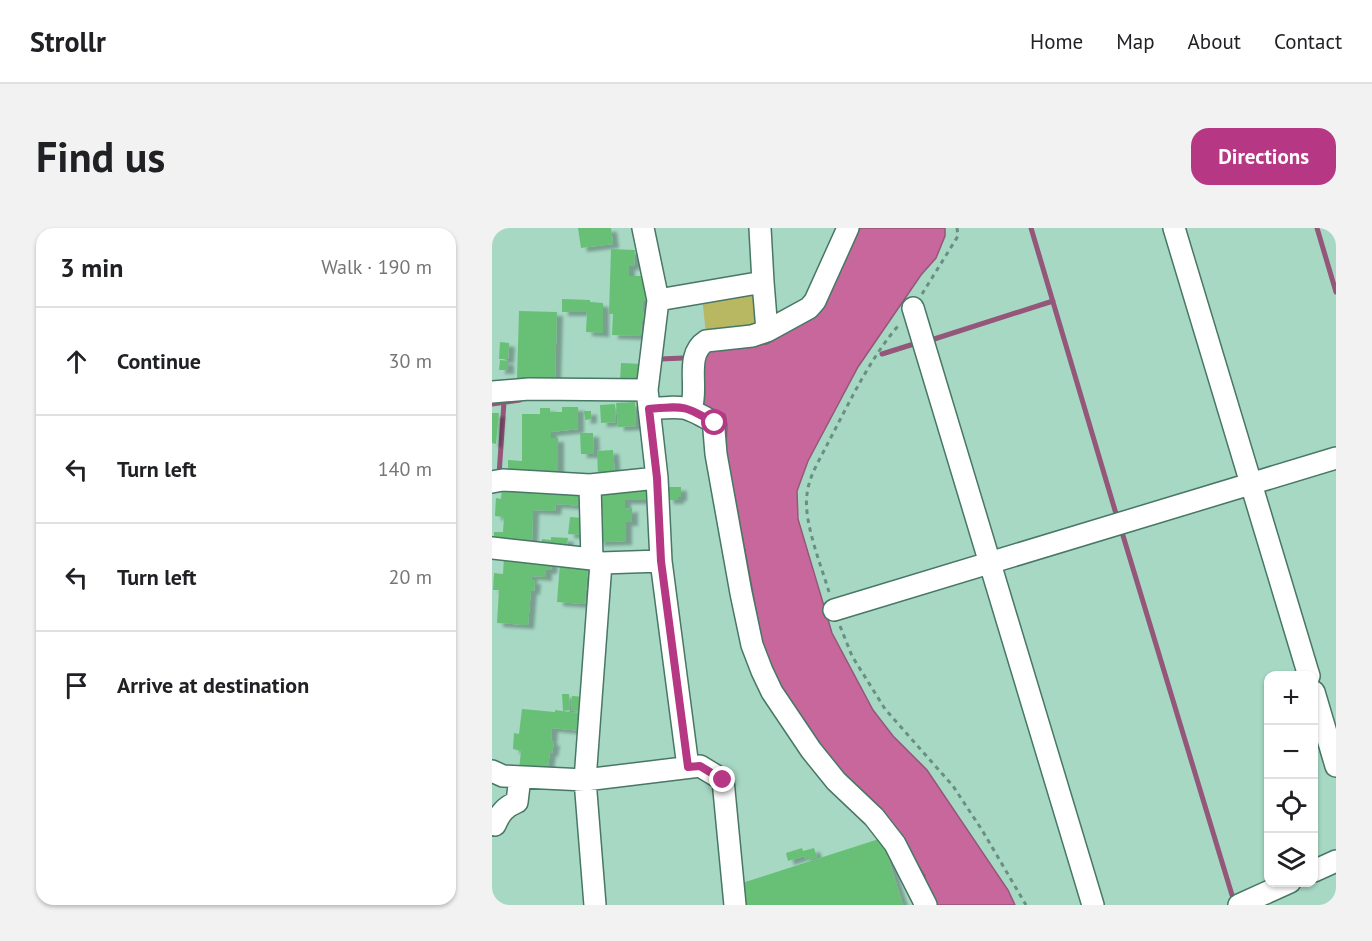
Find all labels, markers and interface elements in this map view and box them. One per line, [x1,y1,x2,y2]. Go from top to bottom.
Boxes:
text: Strollr [30,23,106,60]
text: Home [1030,28,1083,55]
text: Map [1116,28,1155,55]
text: About [1188,28,1241,55]
text: Contact [1274,28,1342,55]
button: Directions [1191,128,1336,185]
text: Find us [36,129,165,184]
text: 3 min [60,251,123,284]
text: Walk · 190 m [321,254,432,280]
icon: ahead [60,345,93,378]
text: Continue [117,347,201,375]
text: 30 m [389,348,432,374]
route start [701,409,727,435]
icon: left [60,453,93,486]
text: Turn left [117,455,197,483]
text: 140 m [378,456,432,482]
icon: left [60,561,93,594]
text: Turn left [117,563,197,591]
text: 20 m [389,564,432,590]
icon: arrive [60,669,93,702]
text: Arrive at destination [117,671,309,699]
map controls [1264,671,1318,887]
button: + [1264,671,1318,725]
button: − [1264,725,1318,779]
route end [709,766,735,792]
button: locate [1264,779,1318,833]
button: layers [1264,833,1318,887]

